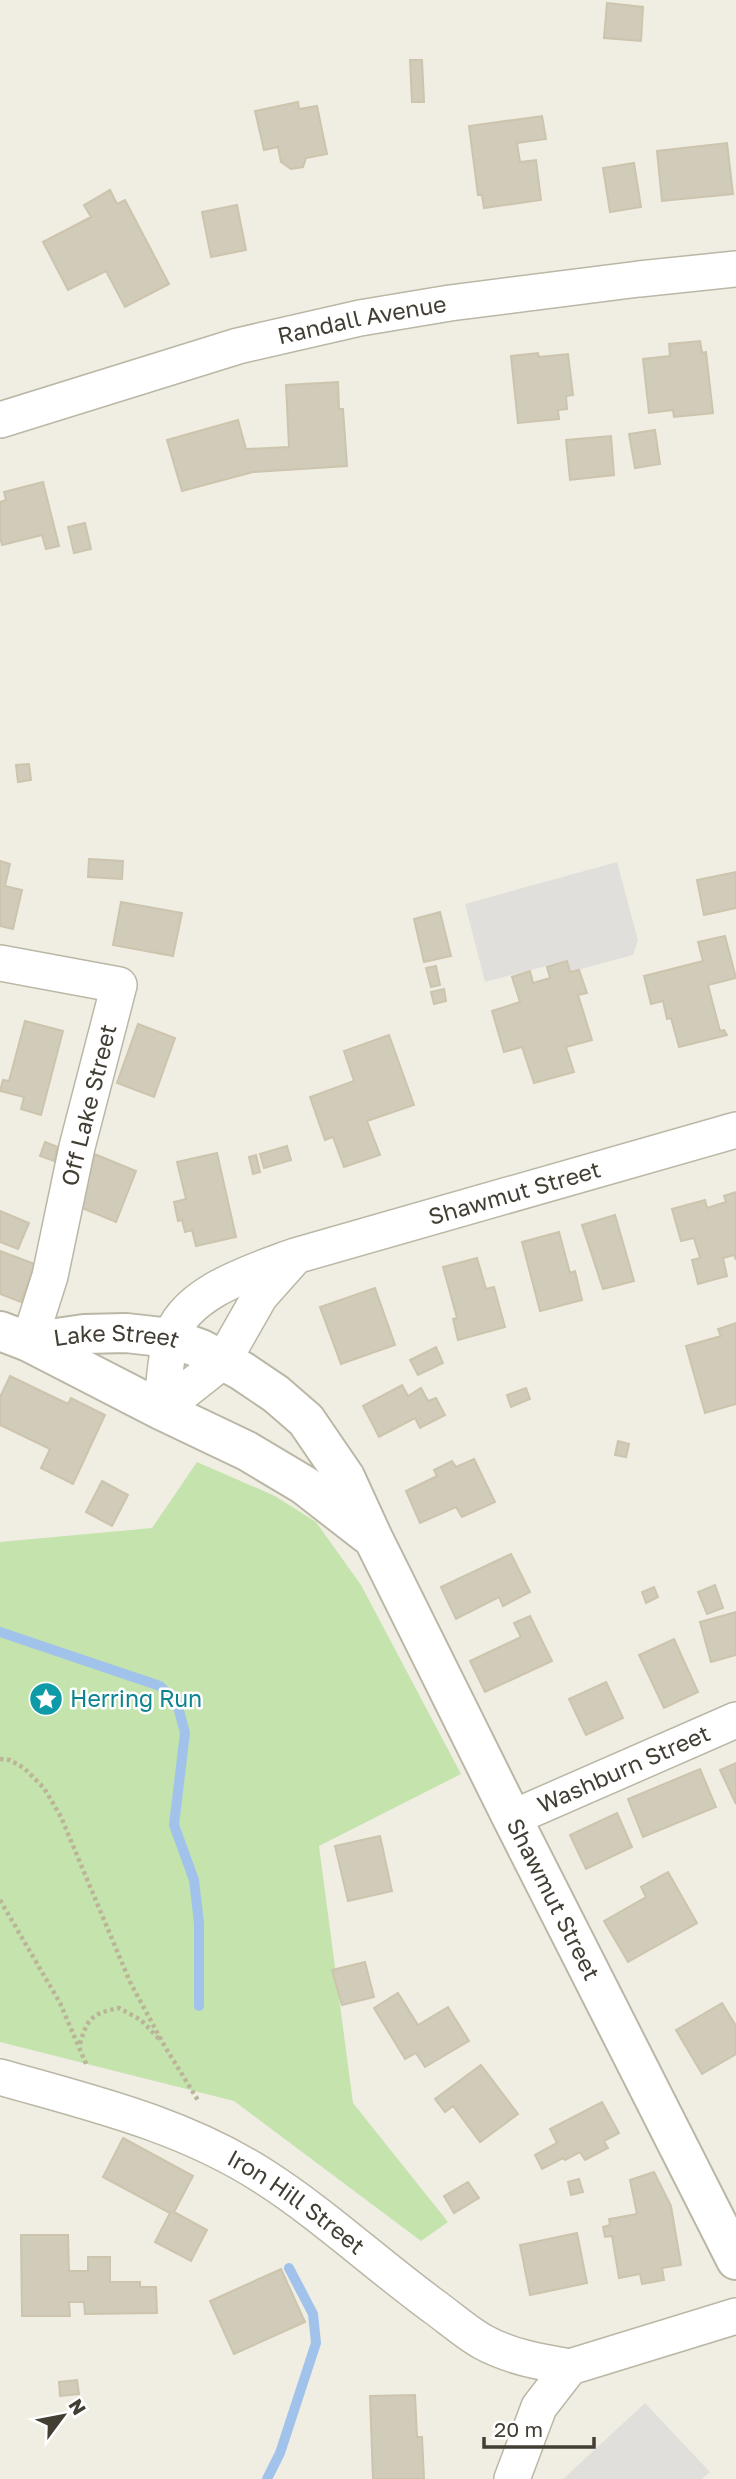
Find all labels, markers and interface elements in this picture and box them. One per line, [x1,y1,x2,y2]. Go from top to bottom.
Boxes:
street label: Randall Avenue [275,289,448,349]
street label: Off Lake Street [54,1021,122,1189]
street label: Shawmut Street [425,1154,604,1230]
street label: Lake Street [52,1318,184,1353]
place icon: Herring Run [27,1680,65,1718]
place label: Herring Run [70,1684,202,1712]
street label: Washburn Street [533,1718,714,1818]
street label: Shawmut Street [501,1813,607,1984]
street label: Iron Hill Street [223,2143,371,2260]
north arrow [28,2381,98,2451]
text: N [64,2395,91,2419]
scale bar [484,2406,594,2450]
text: 20 m [494,2416,543,2442]

